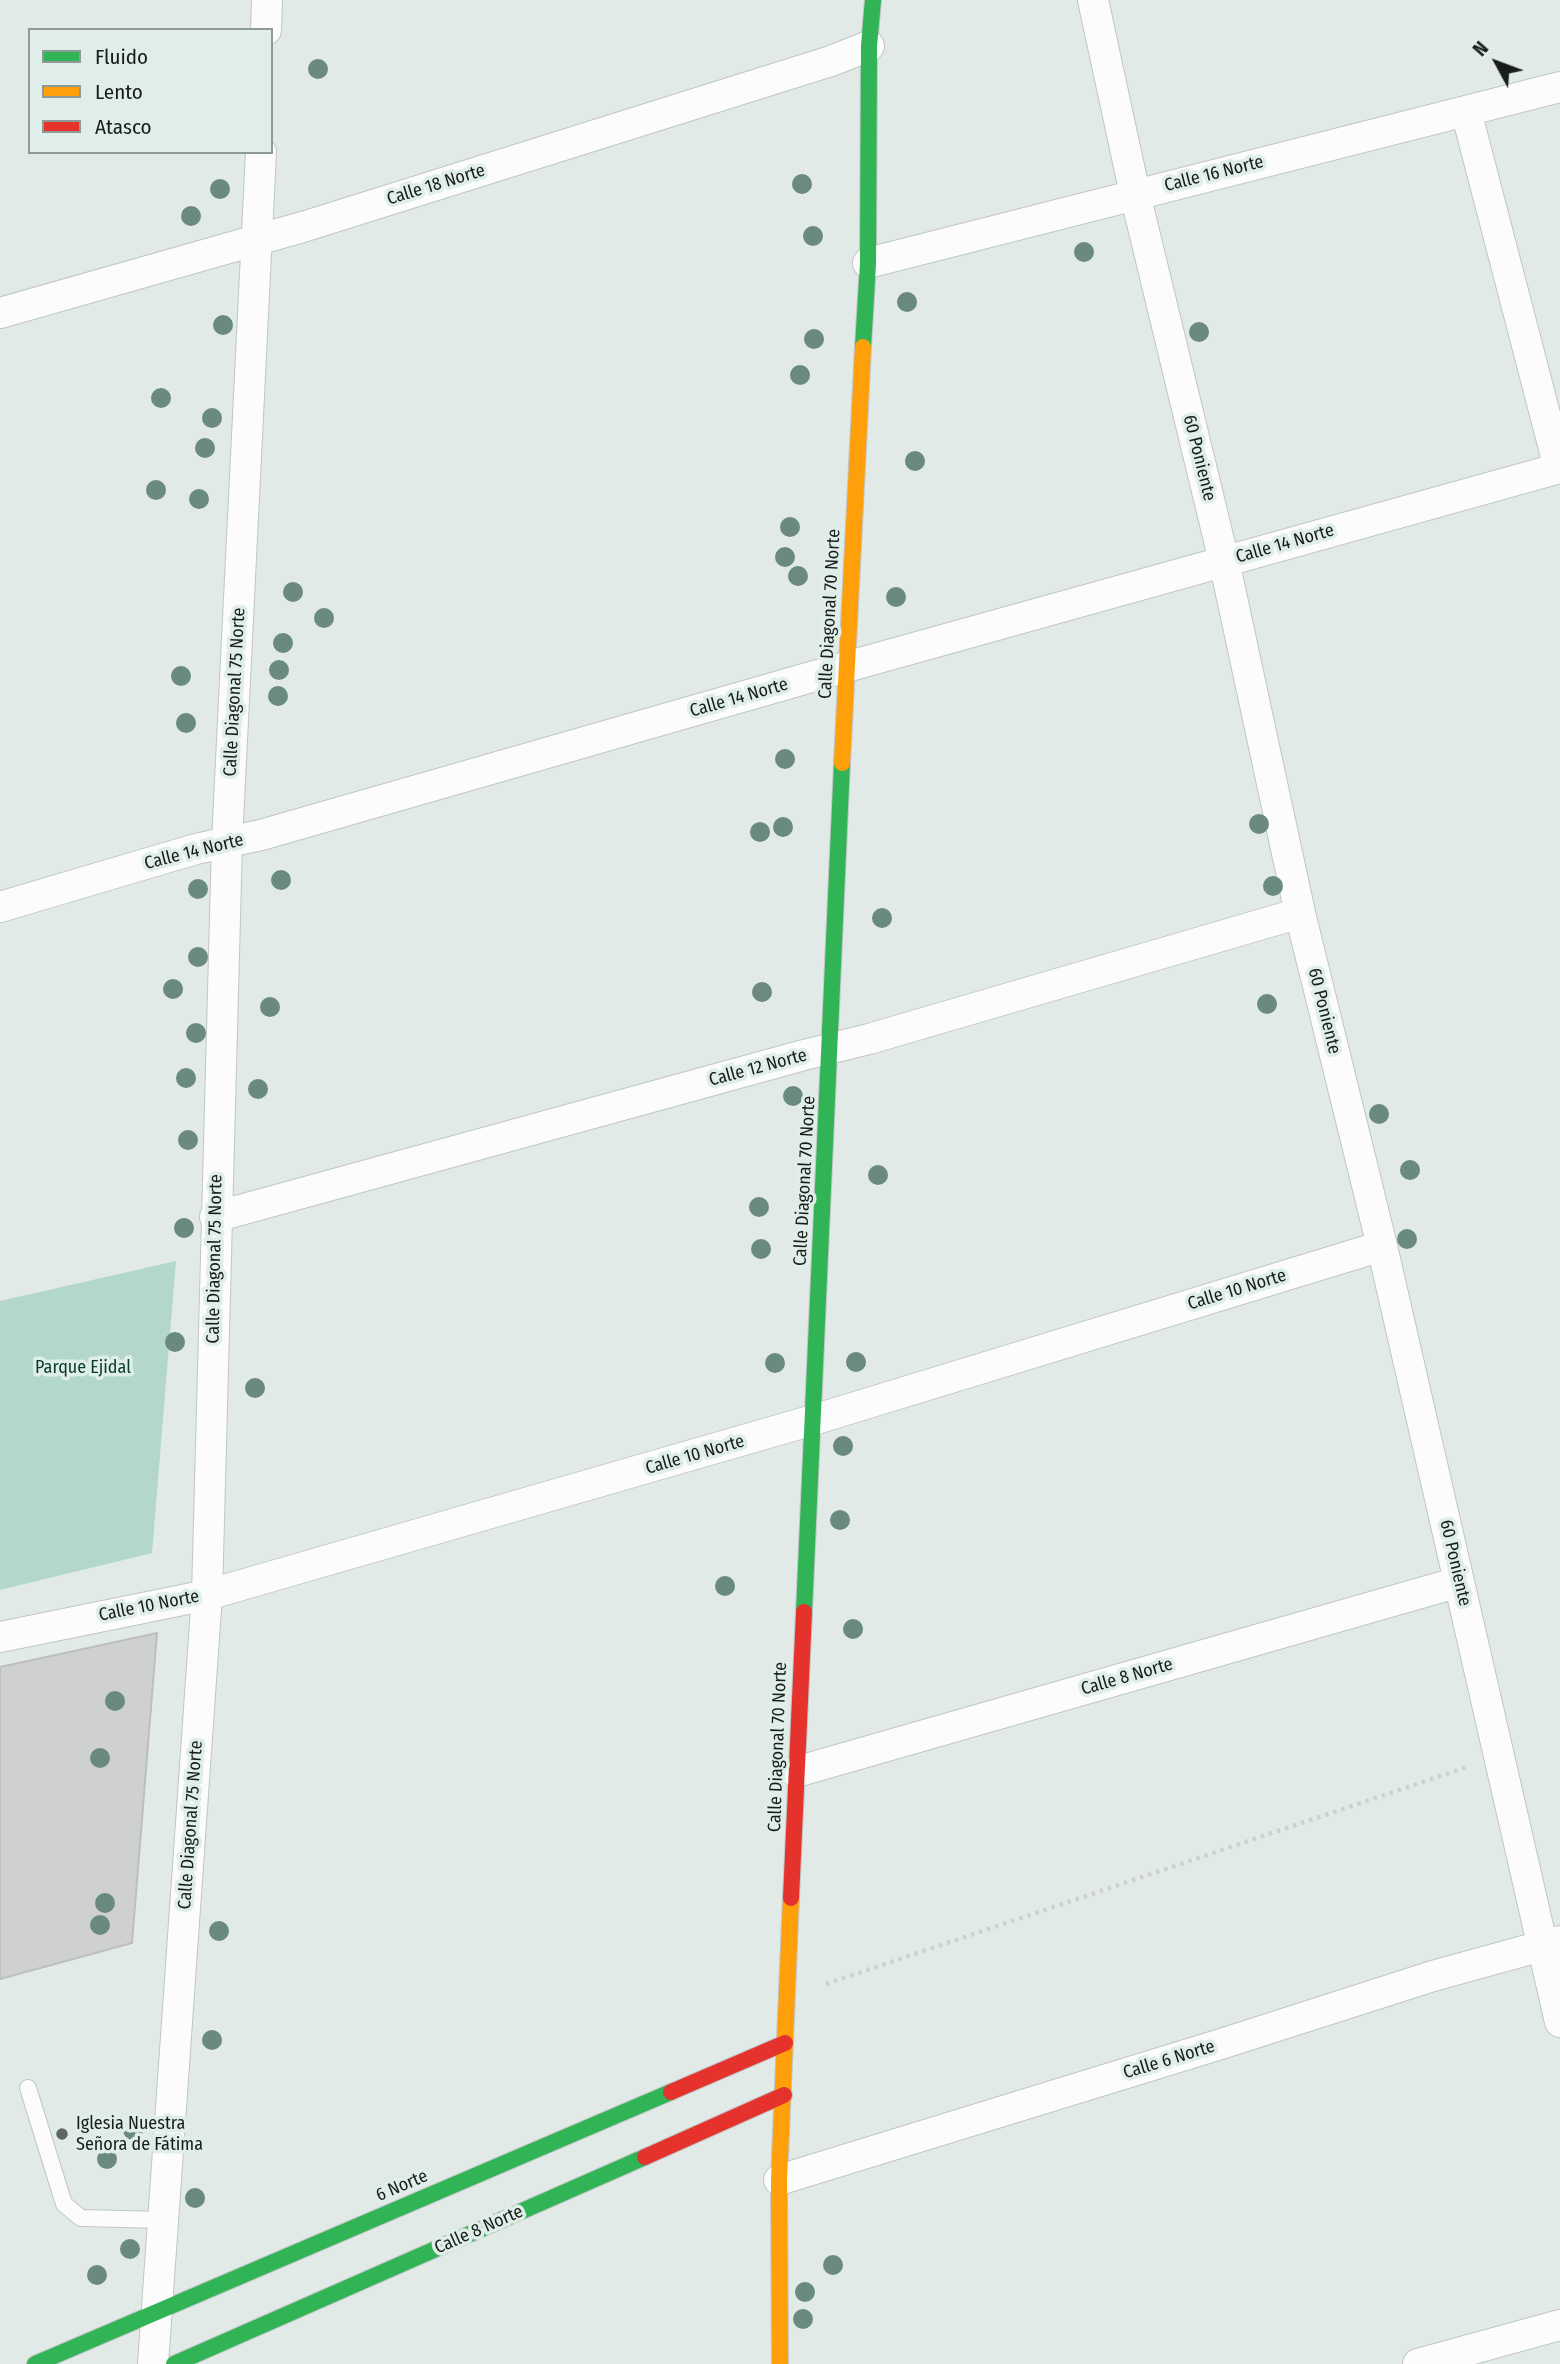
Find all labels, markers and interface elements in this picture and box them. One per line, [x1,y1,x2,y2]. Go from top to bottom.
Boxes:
legend [28,28,273,154]
north arrow [1462,28,1532,98]
text: N [1468,37,1493,61]
text: Fluido [95,44,148,70]
text: Lento [95,79,143,105]
text: Atasco [95,114,152,140]
street label: Calle 16 Norte [1162,151,1266,197]
street label: Calle 18 Norte [384,160,488,210]
street label: 60 Poniente [1178,413,1220,503]
street label: Calle 14 Norte [1233,520,1337,568]
street label: Calle Diagonal 70 Norte [815,528,845,700]
street label: Calle Diagonal 75 Norte [220,607,250,777]
street label: Calle 14 Norte [687,674,791,722]
street label: Calle 14 Norte [142,829,246,875]
street label: 60 Poniente [1303,966,1345,1056]
street label: Calle 12 Norte [707,1045,809,1091]
street label: Calle Diagonal 70 Norte [790,1095,820,1267]
street label: Calle Diagonal 75 Norte [203,1174,227,1344]
street label: Calle 10 Norte [1185,1265,1289,1315]
park label: Parque Ejidal [35,1357,131,1379]
street label: Calle 10 Norte [643,1431,747,1479]
street label: 60 Poniente [1435,1518,1475,1608]
street label: Calle 10 Norte [97,1586,201,1626]
street label: Calle 8 Norte [1079,1654,1175,1700]
street label: Calle Diagonal 70 Norte [764,1661,792,1833]
street label: Calle Diagonal 75 Norte [174,1740,208,1910]
street label: Calle 6 Norte [1121,2036,1217,2084]
place label: Iglesia Nuestra Señora de Fátima [76,2113,203,2156]
marker: Iglesia Nuestra Señora de Fátima [54,2126,70,2142]
street label: 6 Norte [373,2165,431,2207]
street label: Calle 8 Norte [431,2201,527,2259]

